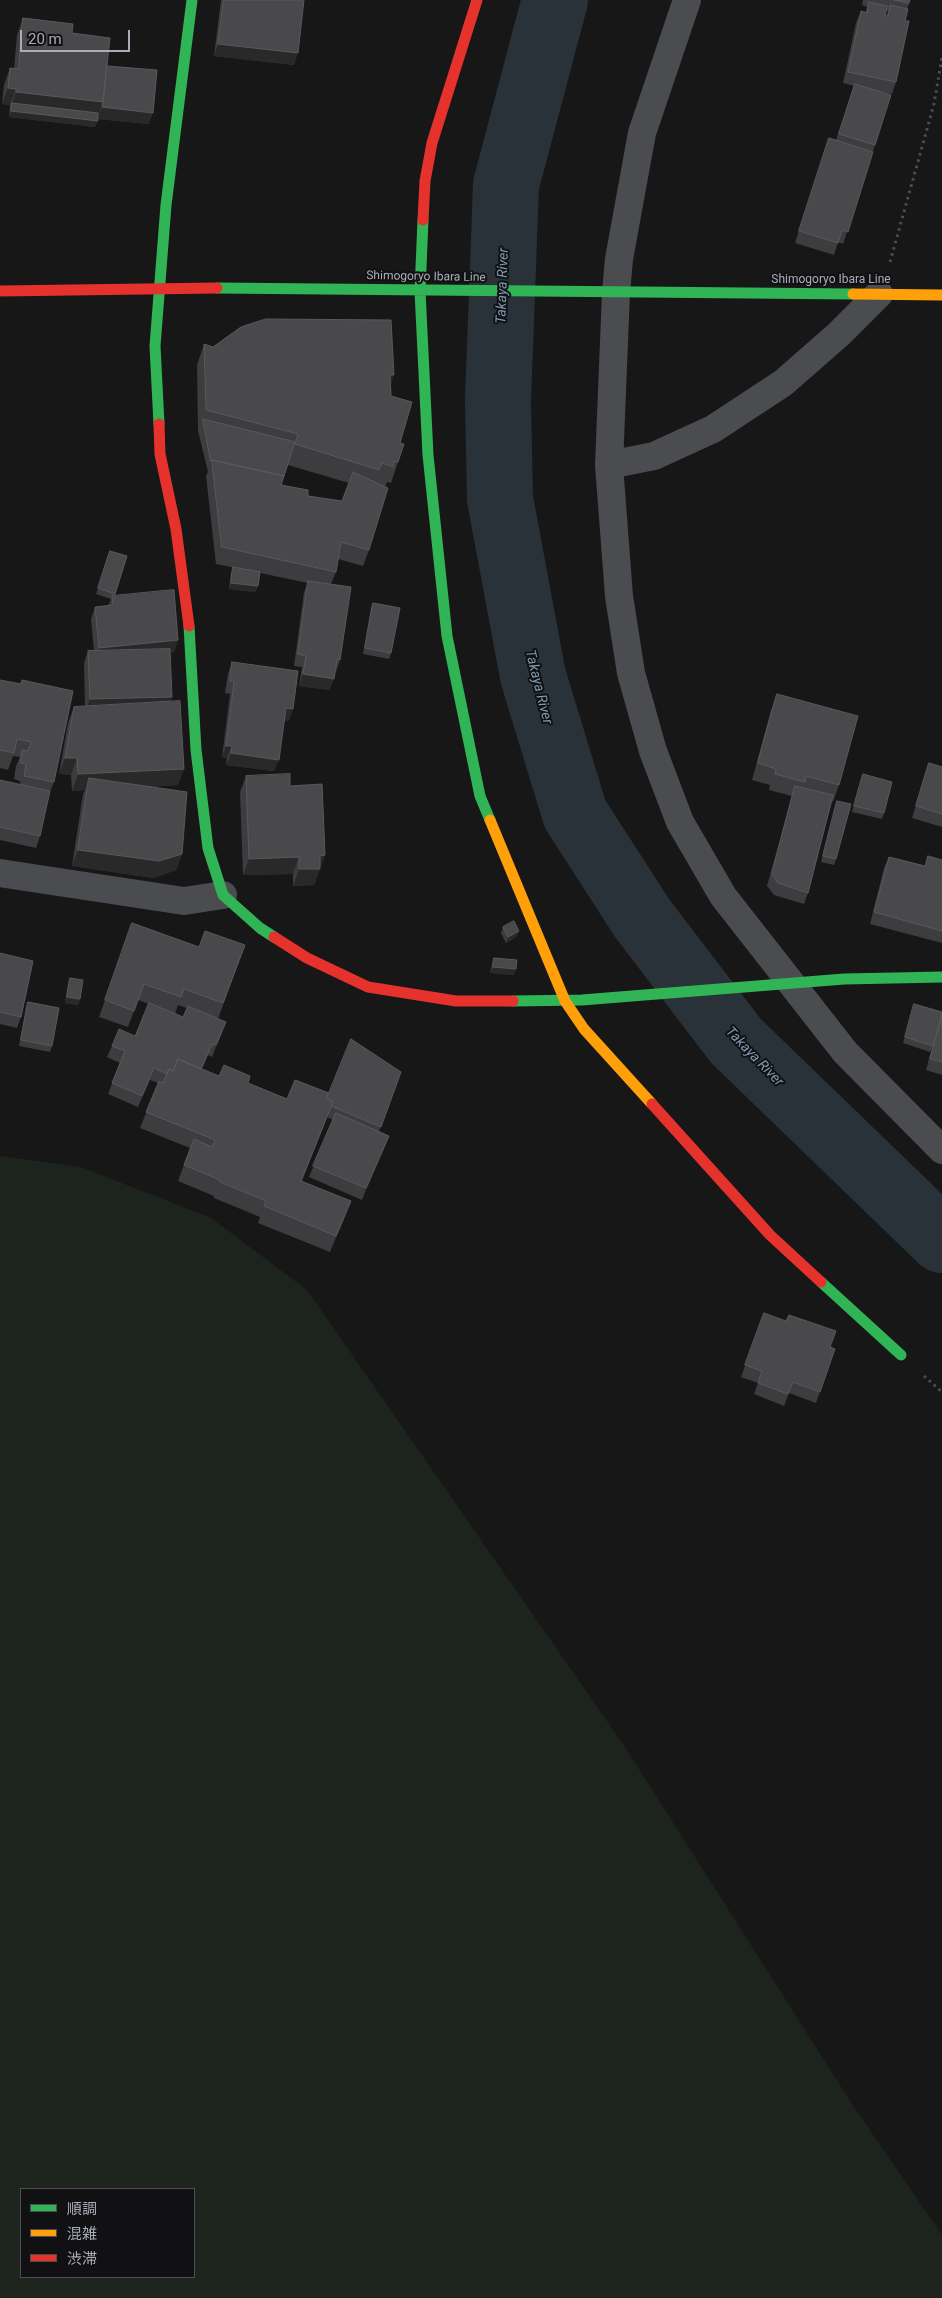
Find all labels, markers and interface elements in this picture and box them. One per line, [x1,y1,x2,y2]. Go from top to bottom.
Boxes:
scale bar [22,20,132,52]
text: 20 m [28,30,62,48]
water label: Takaya River [493,248,513,324]
street label: Shimogoryo Ibara Line [366,269,486,285]
street label: Shimogoryo Ibara Line [771,273,891,287]
water label: Takaya River [521,648,555,726]
water label: Takaya River [722,1024,786,1090]
legend [20,2188,195,2278]
text: 順調 [67,2200,97,2218]
text: 混雑 [67,2225,97,2243]
text: 渋滞 [67,2250,97,2268]

